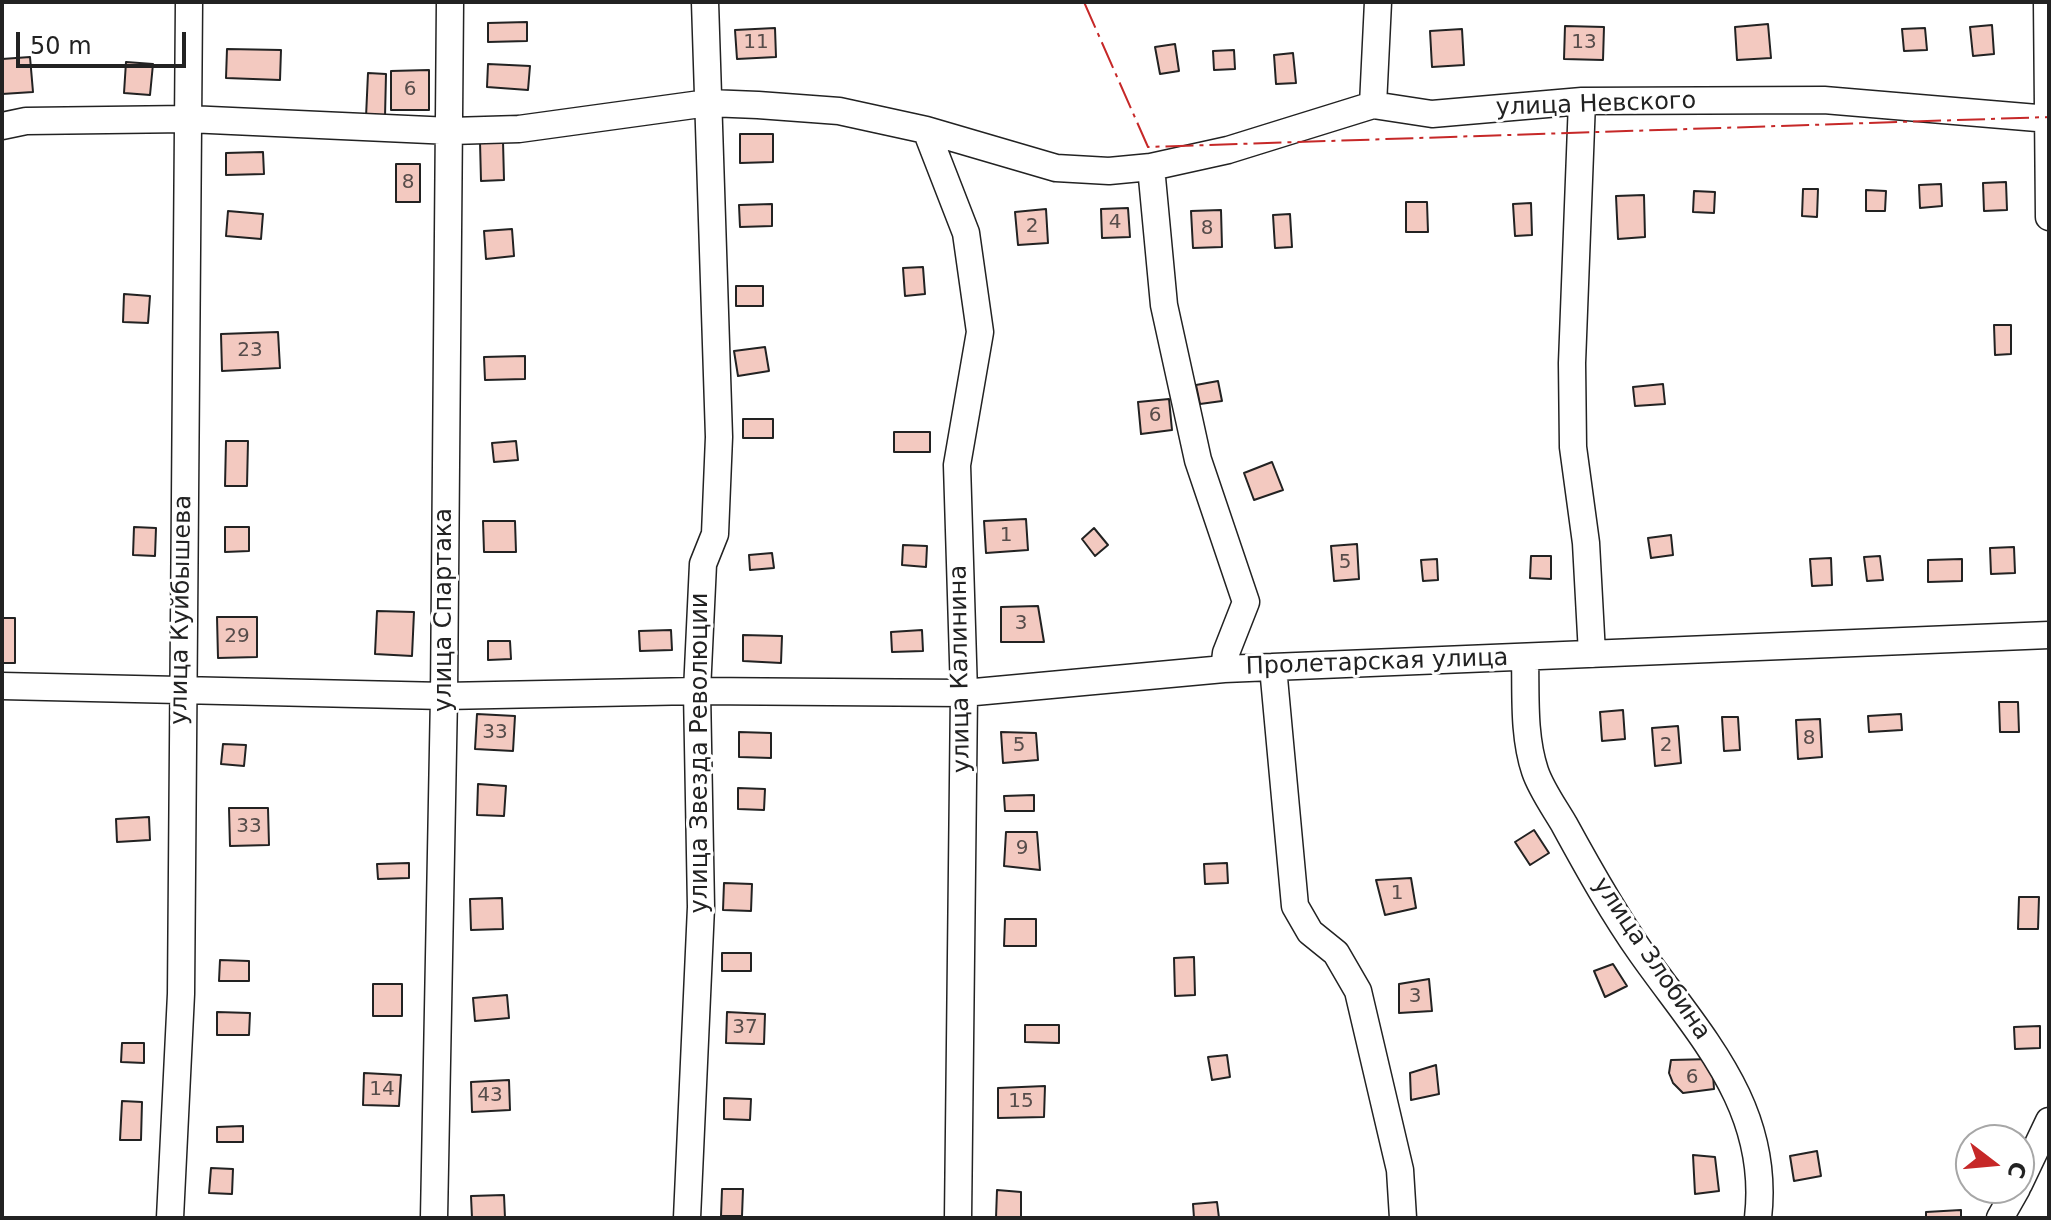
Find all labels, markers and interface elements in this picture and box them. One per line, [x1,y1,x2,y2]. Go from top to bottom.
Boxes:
scale bar [20,16,190,66]
house number: 11 [743,31,769,55]
house number: 13 [1571,31,1597,55]
text: 50 m [30,32,92,60]
house number: 6 [404,78,416,102]
street label: улица Невского [1495,87,1697,123]
house number: 8 [402,171,414,195]
house number: 4 [1109,211,1121,235]
house number: 2 [1026,215,1038,239]
house number: 8 [1201,217,1213,241]
house number: 23 [237,339,263,363]
house number: 6 [1149,404,1161,428]
street label: улица Куйбышева [166,495,198,725]
street label: улица Спартака [431,508,459,712]
house number: 1 [1000,524,1012,548]
house number: 5 [1339,551,1351,575]
street label: улица Калинина [945,565,977,773]
street label: улица Звезда Революции [687,593,715,913]
house number: 3 [1015,612,1027,636]
house number: 29 [224,625,250,649]
street label: Пролетарская улица [1245,644,1509,682]
house number: 33 [482,721,508,745]
house number: 8 [1803,727,1815,751]
house number: 5 [1013,734,1025,758]
house number: 2 [1660,734,1672,758]
house number: 33 [236,815,262,839]
house number: 9 [1016,837,1028,861]
street label: улица Злобина [1586,872,1716,1046]
house number: 1 [1391,882,1403,906]
house number: 3 [1409,985,1421,1009]
house number: 37 [732,1016,758,1040]
house number: 6 [1686,1066,1698,1090]
house number: 14 [369,1078,395,1102]
house number: 43 [477,1084,503,1108]
house number: 15 [1008,1090,1034,1114]
north arrow [1955,1124,2035,1204]
text: С [2002,1159,2031,1181]

